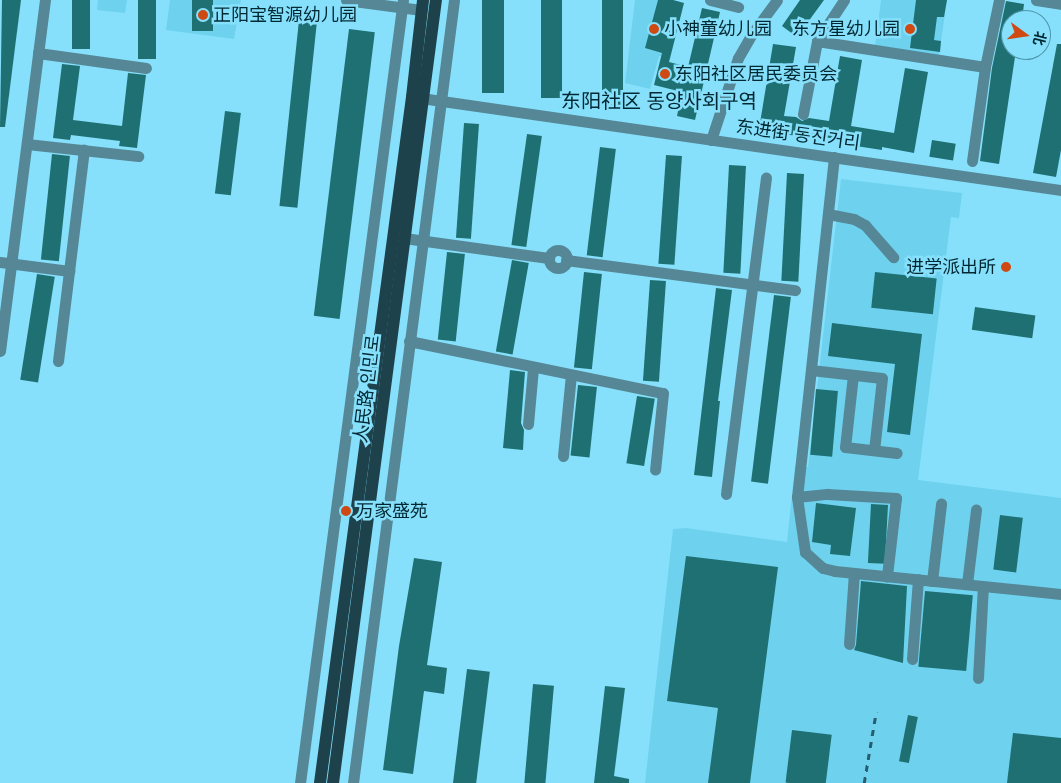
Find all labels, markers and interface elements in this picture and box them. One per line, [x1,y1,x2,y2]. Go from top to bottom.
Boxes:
place label: 正阳宝智源幼儿园 [213,4,357,26]
marker: 正阳宝智源幼儿园 [197,9,209,21]
north arrow [1001,10,1051,60]
place label: 小神童幼儿园 [664,18,772,40]
place label: 东方星幼儿园 [792,18,900,40]
marker: 小神童幼儿园 [648,23,660,35]
marker: 东方星幼儿园 [904,23,916,35]
text: 北 [1030,30,1049,47]
place label: 东阳社区居民委员会 [675,63,837,85]
marker: 东阳社区居民委员会 [659,68,671,80]
district label: 东阳社区 동양사회구역 [561,89,757,113]
street label: 东进街 동진거리 [734,116,862,154]
place label: 进学派出所 [906,256,996,278]
marker: 进学派出所 [1000,261,1012,273]
street label: 人民路 인민로 [350,334,384,444]
place label: 万家盛苑 [356,500,428,522]
marker: 万家盛苑 [340,505,352,517]

